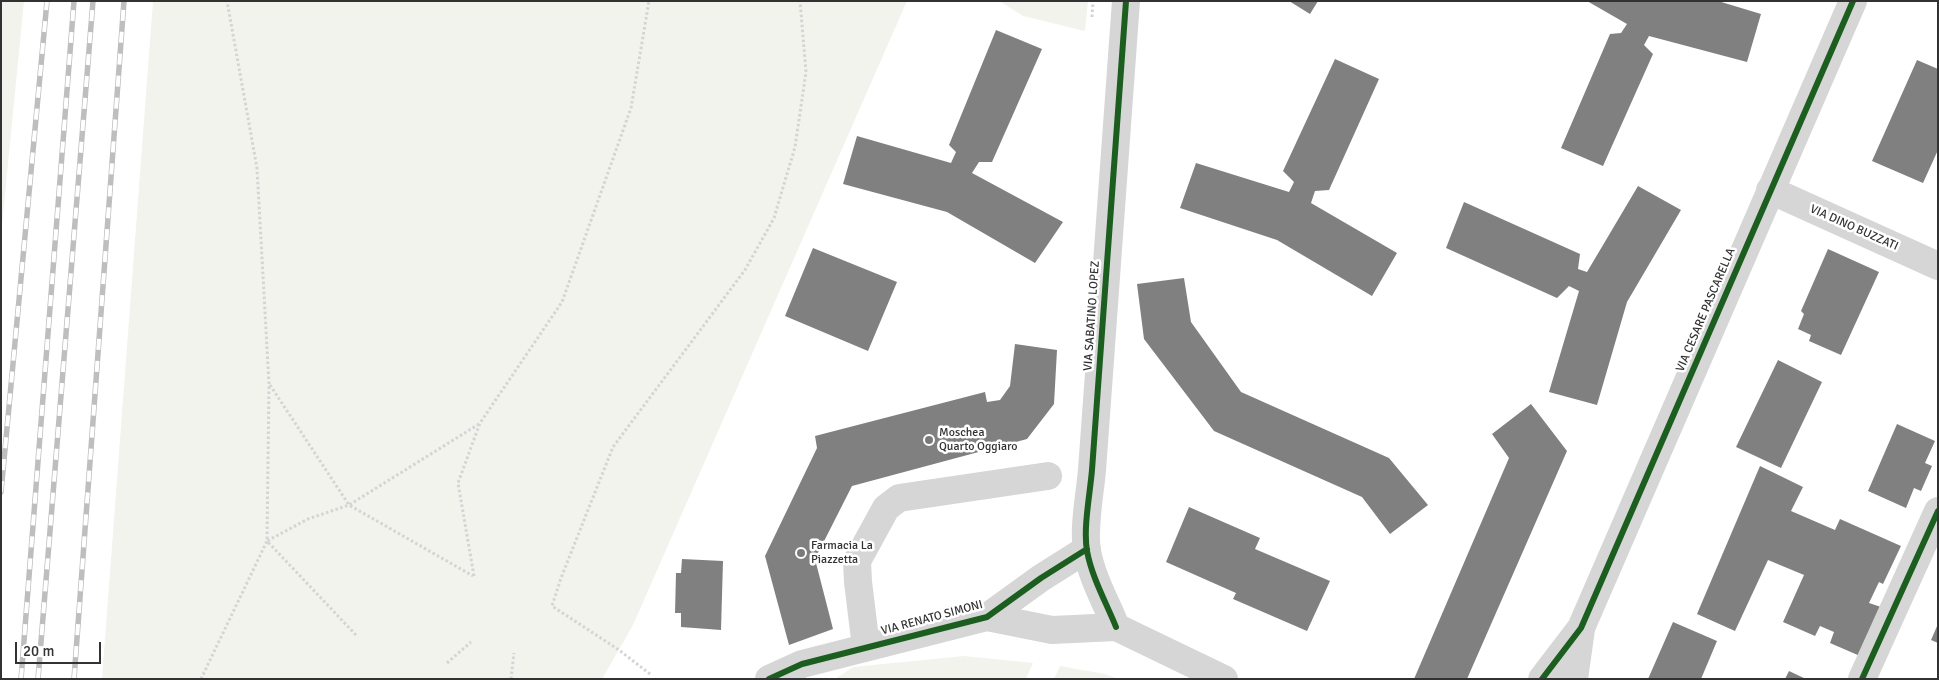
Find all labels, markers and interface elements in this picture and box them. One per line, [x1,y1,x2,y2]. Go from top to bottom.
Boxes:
street label: VIA DINO BUZZATI [1808,202,1900,254]
street label: VIA CESARE PASCARELLA [1673,246,1739,374]
street label: VIA SABATINO LOPEZ [1081,260,1103,372]
place label: Moschea Quarto Oggiaro [939,426,1017,454]
marker: Moschea Quarto Oggiaro [923,434,935,446]
place label: Farmacia La Piazzetta [811,539,873,567]
marker: Farmacia La Piazzetta [795,547,807,559]
street label: VIA RENATO SIMONI [880,597,984,639]
scale bar [18,632,104,664]
text: 20 m [23,642,54,660]

